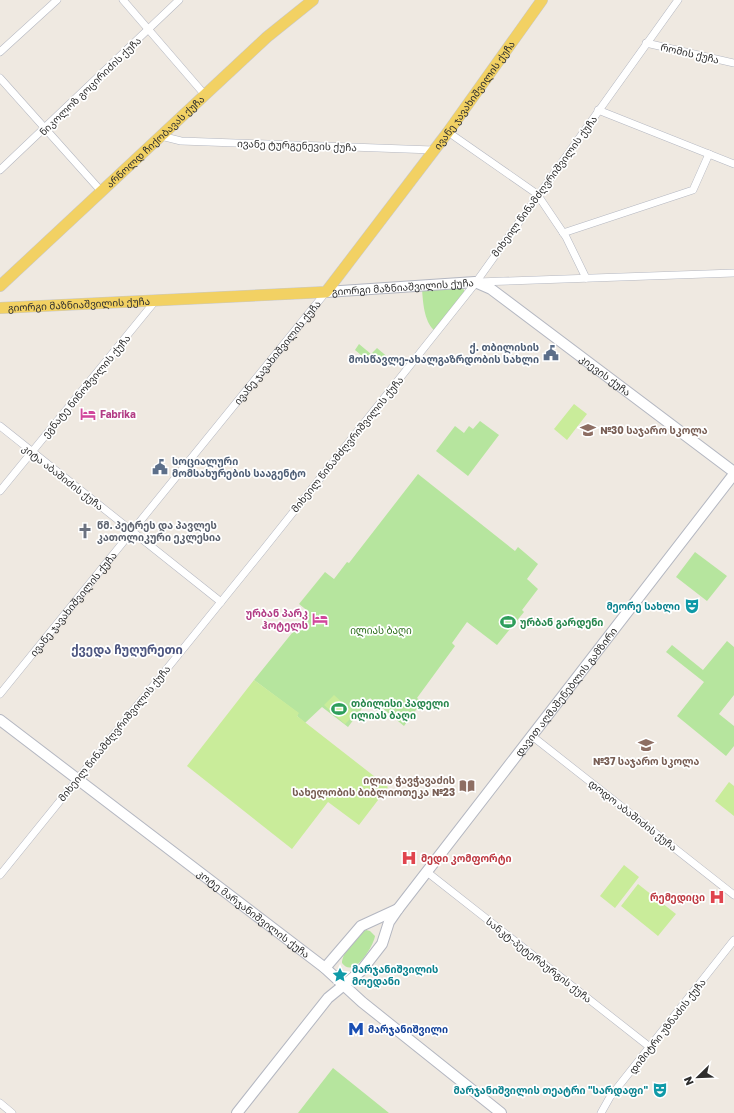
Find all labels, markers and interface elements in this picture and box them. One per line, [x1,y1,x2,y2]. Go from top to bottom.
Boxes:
street label: ნიკოლოზ გოცირიძის ქუჩა [37,34,144,138]
street label: ივანე ჯავახიშვილის ქუჩა [431,38,517,152]
street label: რომის ქუჩა [659,40,720,67]
street label: არნოლდ ჩიქობავას ქუჩა [103,93,207,190]
street label: მიხეილ წინამძღვრიშვილის ქუჩა [489,113,600,259]
street label: ივანე ტურგენევის ქუჩა [237,137,357,154]
street label: გიორგი მაზნიაშვილის ქუჩა [331,276,474,299]
street label: გიორგი მაზნიაშვილის ქუჩა [8,295,150,315]
street label: ივანე ჯავახიშვილის ქუჩა [231,298,323,407]
street label: ეგნატე ნინოშვილის ქუჩა [39,332,133,441]
place label: ქ. თბილისის მოსწავლე-ახალგაზრდობის სახლი [349,341,539,366]
public building icon: ქ. თბილისის მოსწავლე-ახალგაზრდობის სახლი [542,344,560,362]
street label: კიევის ქუჩა [577,352,633,398]
street label: მიხეილ წინამძღვრიშვილის ქუჩა [288,374,406,515]
hotel icon: Fabrika [79,405,97,423]
place label: Fabrika [100,408,136,420]
school or university icon: №30 საჯარო სკოლა [579,421,597,439]
place label: №30 საჯარო სკოლა [600,424,708,437]
street label: კიტა აბაშიძის ქუჩა [19,442,106,513]
place label: სოციალური მომსახურების სააგენტო [172,455,306,480]
public building icon: სოციალური მომსახურების სააგენტო [151,458,169,476]
place label: წმ. პეტრეს და პავლეს კათოლიკური ეკლესია [97,519,221,544]
church icon: წმ. პეტრეს და პავლეს კათოლიკური ეკლესია [76,522,94,540]
street label: ივანე ჯავახიშვილის ქუჩა [27,549,119,659]
theatre icon: მეორე სახლი [683,597,701,615]
place label: მეორე სახლი [606,600,680,613]
place label: ურბან პარკ ჰოტელს [246,607,308,632]
hotel icon: ურბან პარკ ჰოტელს [311,610,329,628]
sports icon: ურბან გარდენი [499,613,517,631]
place label: ურბან გარდენი [520,616,603,629]
park label: ილიას ბაღი [350,624,412,637]
street label: დავით აღმაშენებლის გამზირი [512,625,620,759]
district label: ქვედა ჩუღურეთი [71,642,183,658]
street label: მიხეილ წინამძღვრიშვილის ქუჩა [55,663,173,804]
place label: თბილისი პადელი ილიას ბაღი [351,697,449,722]
sports icon: თბილისი პადელი ილიას ბაღი [330,700,348,718]
school or university icon: №37 საჯარო სკოლა [637,736,655,754]
place label: №37 საჯარო სკოლა [593,755,699,768]
place label: ილია ჭავჭავაძის სახელობის ბიბლიოთეკა №23 [292,774,455,799]
library icon: ილია ჭავჭავაძის სახელობის ბიბლიოთეკა №23 [458,777,476,795]
street label: დოდო აბაშიძის ქუჩა [586,777,680,854]
hospital icon: მედი კომფორტი [400,849,418,867]
place label: მედი კომფორტი [421,852,512,865]
street label: კოტე მარჯანიშვილის ქუჩა [194,867,312,960]
hospital icon: რემედიცი [708,888,726,906]
place label: რემედიცი [650,891,705,904]
street label: სანკტ-პეტერბურგის ქუჩა [483,915,594,1006]
place label: მარჯანიშვილის მოედანი [352,963,438,988]
place icon: მარჯანიშვილის მოედანი [331,966,349,984]
street label: დიმიტრი უზნაძის ქუჩა [626,976,709,1077]
metro station icon: მარჯანიშვილი [347,1020,365,1038]
place label: მარჯანიშვილი [368,1023,448,1036]
north arrow [678,1057,718,1097]
text: N [681,1075,696,1087]
theatre icon: მარჯანიშვილის თეატრი "სარდაფი" [651,1081,669,1099]
place label: მარჯანიშვილის თეატრი "სარდაფი" [453,1084,648,1097]

